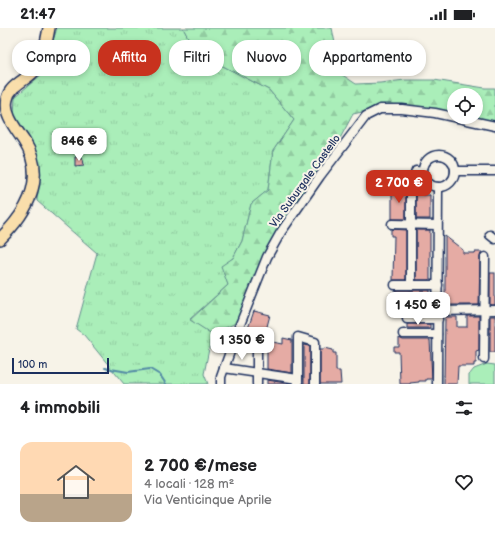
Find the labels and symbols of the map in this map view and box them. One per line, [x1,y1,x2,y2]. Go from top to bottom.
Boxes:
pin: 846 € [51,128,107,162]
street label: Via Suburgale Castello [267,132,343,230]
pin: 2 700 € [362,170,436,204]
pin: 1 450 € [381,292,455,326]
pin: 1 350 € [205,327,279,361]
scale bar [12,356,109,375]

